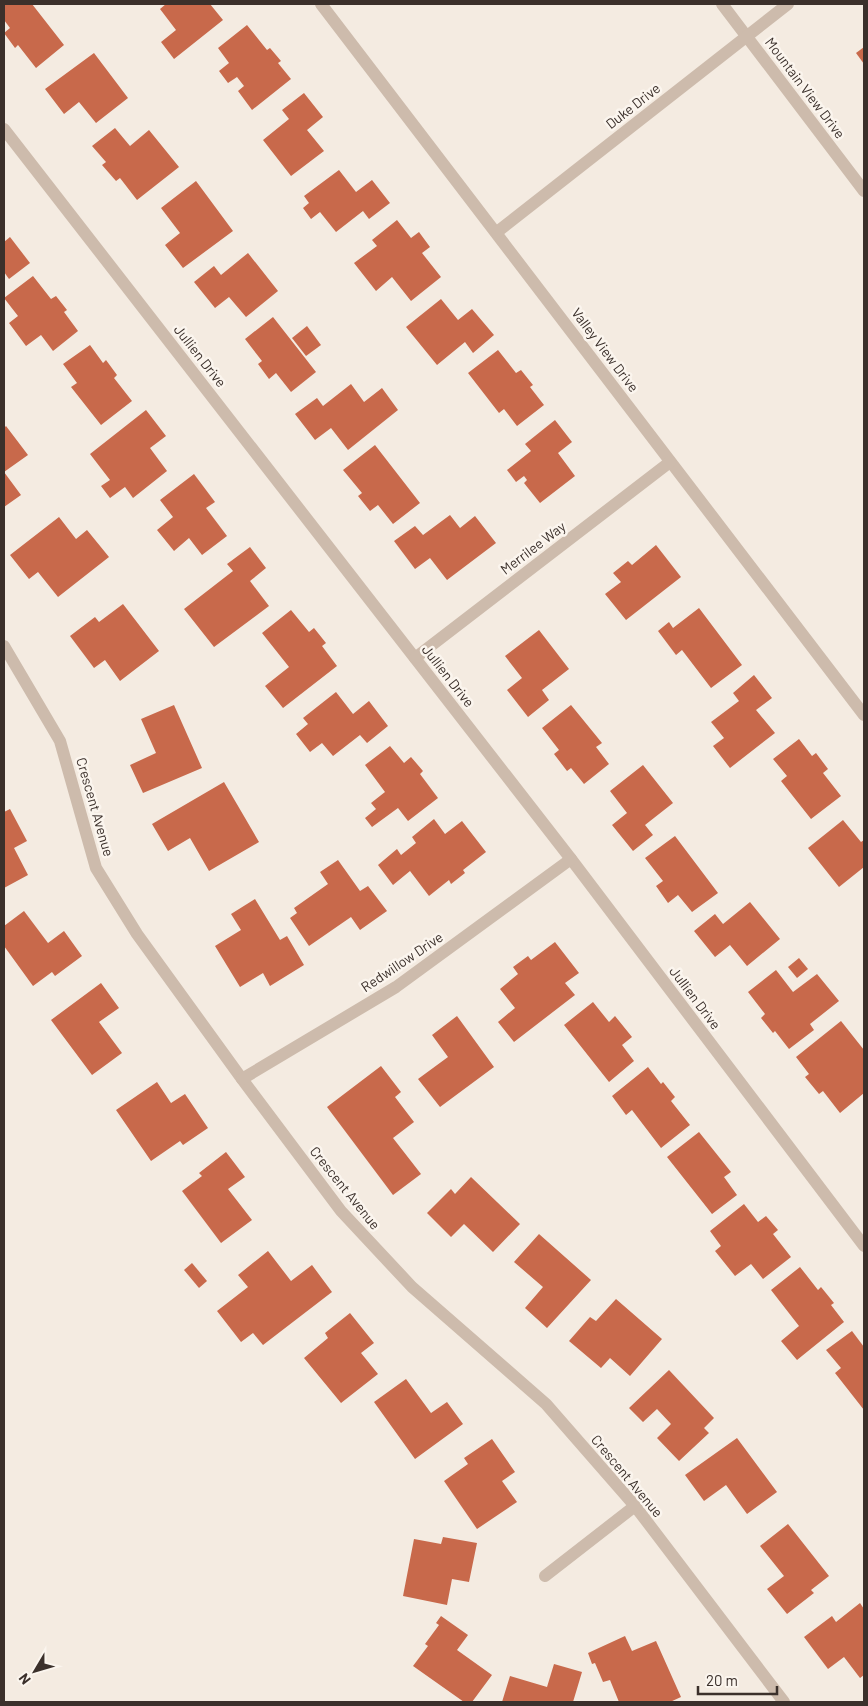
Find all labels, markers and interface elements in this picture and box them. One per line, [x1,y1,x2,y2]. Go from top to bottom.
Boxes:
street label: Mountain View Drive [762,34,849,142]
street label: Duke Drive [602,79,663,132]
street label: Valley View Drive [568,304,643,395]
street label: Jullien Drive [171,321,230,390]
street label: Merrilee Way [497,517,569,578]
street label: Jullien Drive [419,641,478,710]
street label: Crescent Avenue [73,755,118,858]
street label: Redwillow Drive [358,928,446,995]
street label: Jullien Drive [666,963,725,1033]
street label: Crescent Avenue [307,1143,384,1233]
street label: Crescent Avenue [588,1431,667,1520]
north arrow [10,1646,60,1696]
scale bar [698,1664,777,1696]
text: N [15,1670,34,1688]
text: 20 m [706,1671,738,1689]

